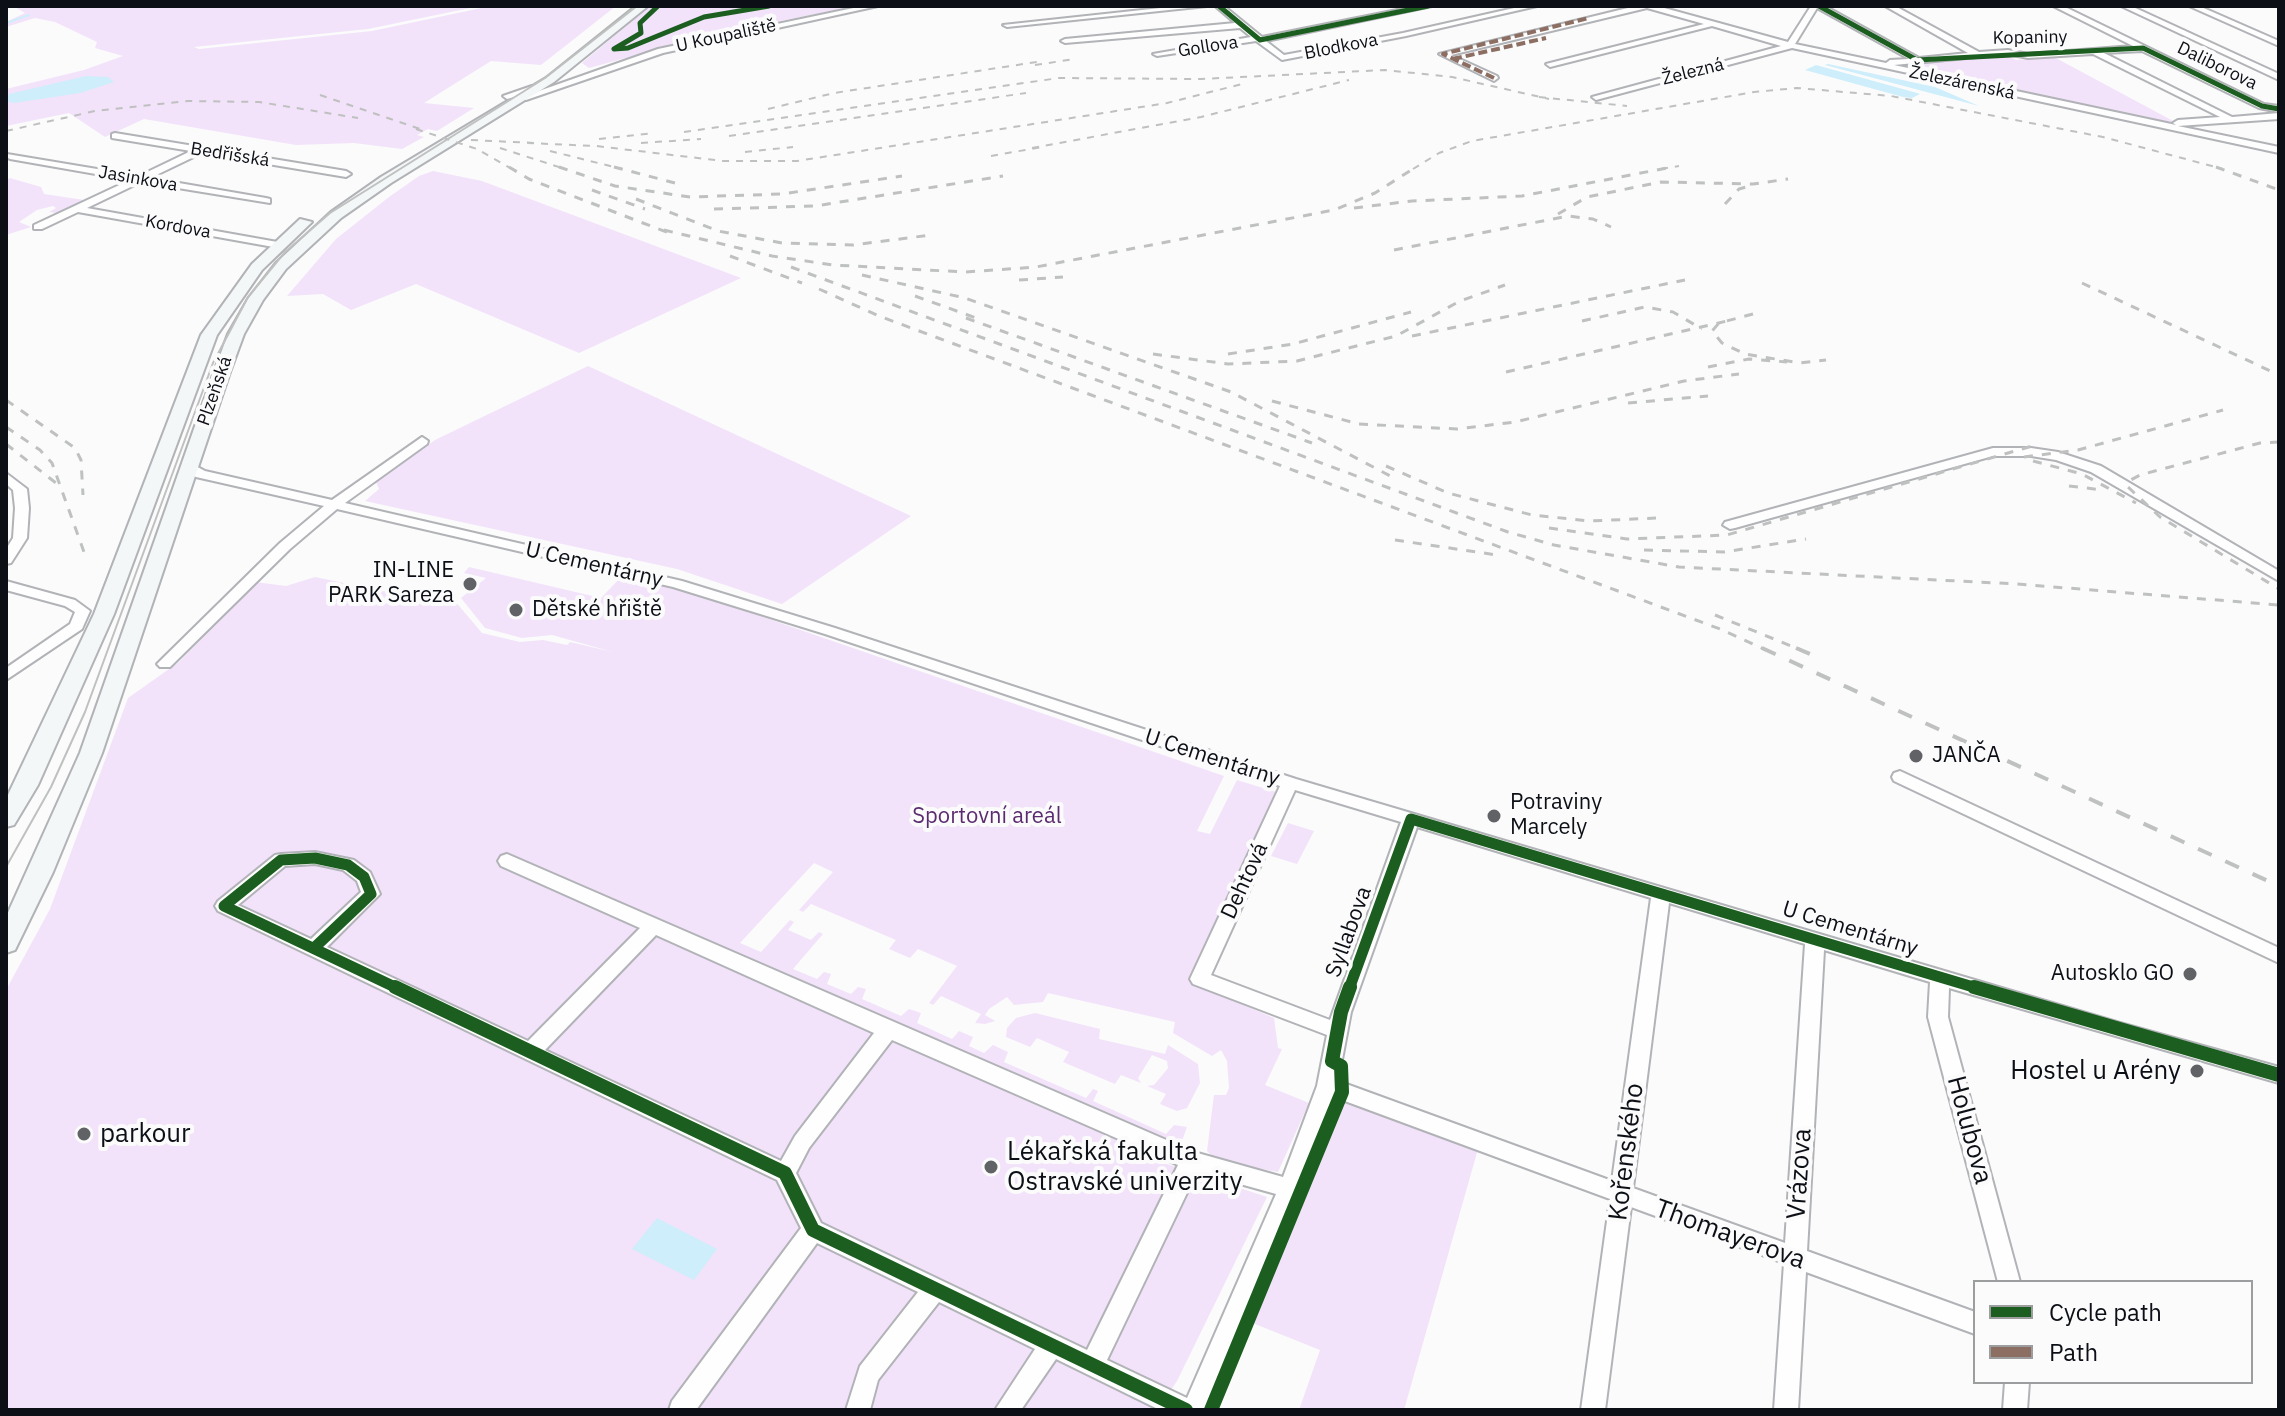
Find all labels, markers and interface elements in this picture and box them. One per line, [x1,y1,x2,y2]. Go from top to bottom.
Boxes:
street label: U Koupaliště [674,15,778,57]
street label: Kopaniny [1992,27,2068,49]
street label: Blodkova [1302,29,1380,65]
street label: Gollova [1176,32,1240,62]
street label: Daliborova [2173,37,2261,95]
street label: Železná [1660,54,1726,90]
street label: Železárenská [1907,61,2017,105]
street label: Bedřišská [189,138,271,172]
street label: Jasinkova [97,161,179,197]
street label: Kordova [144,211,212,243]
street label: Plzeňská [193,354,237,428]
street label: U Cementárny [523,536,665,594]
place label: IN-LINE PARK Sareza [328,558,454,610]
marker: IN-LINE PARK Sareza [461,575,479,593]
place label: Dětské hřiště [532,597,662,623]
marker: Dětské hřiště [507,601,525,619]
street label: U Cementárny [1141,724,1283,792]
place label: JANČA [1932,743,2001,769]
marker: JANČA [1907,747,1925,765]
place label: Potraviny Marcely [1510,790,1602,842]
park label: Sportovní areál [912,804,1062,830]
marker: Potraviny Marcely [1485,807,1503,825]
street label: Dehtová [1216,838,1274,924]
street label: Syllabova [1320,883,1378,981]
street label: U Cementárny [1779,896,1921,962]
place label: Autosklo GO [2051,961,2174,987]
marker: Autosklo GO [2181,965,2199,983]
place label: Hostel u Arény [2010,1055,2181,1087]
marker: Hostel u Arény [2188,1062,2206,1080]
street label: Holubova [1940,1073,1998,1187]
street label: Kořenského [1603,1081,1651,1223]
place label: parkour [100,1118,191,1150]
marker: parkour [75,1125,93,1143]
street label: Vrázova [1781,1127,1819,1221]
place label: Lékařská fakulta Ostravské univerzity [1007,1136,1242,1198]
marker: Lékařská fakulta Ostravské univerzity [982,1158,1000,1176]
street label: Thomayerova [1650,1193,1810,1277]
legend [1973,1280,2253,1384]
text: Cycle path [2049,1296,2162,1328]
text: Path [2049,1336,2098,1368]

